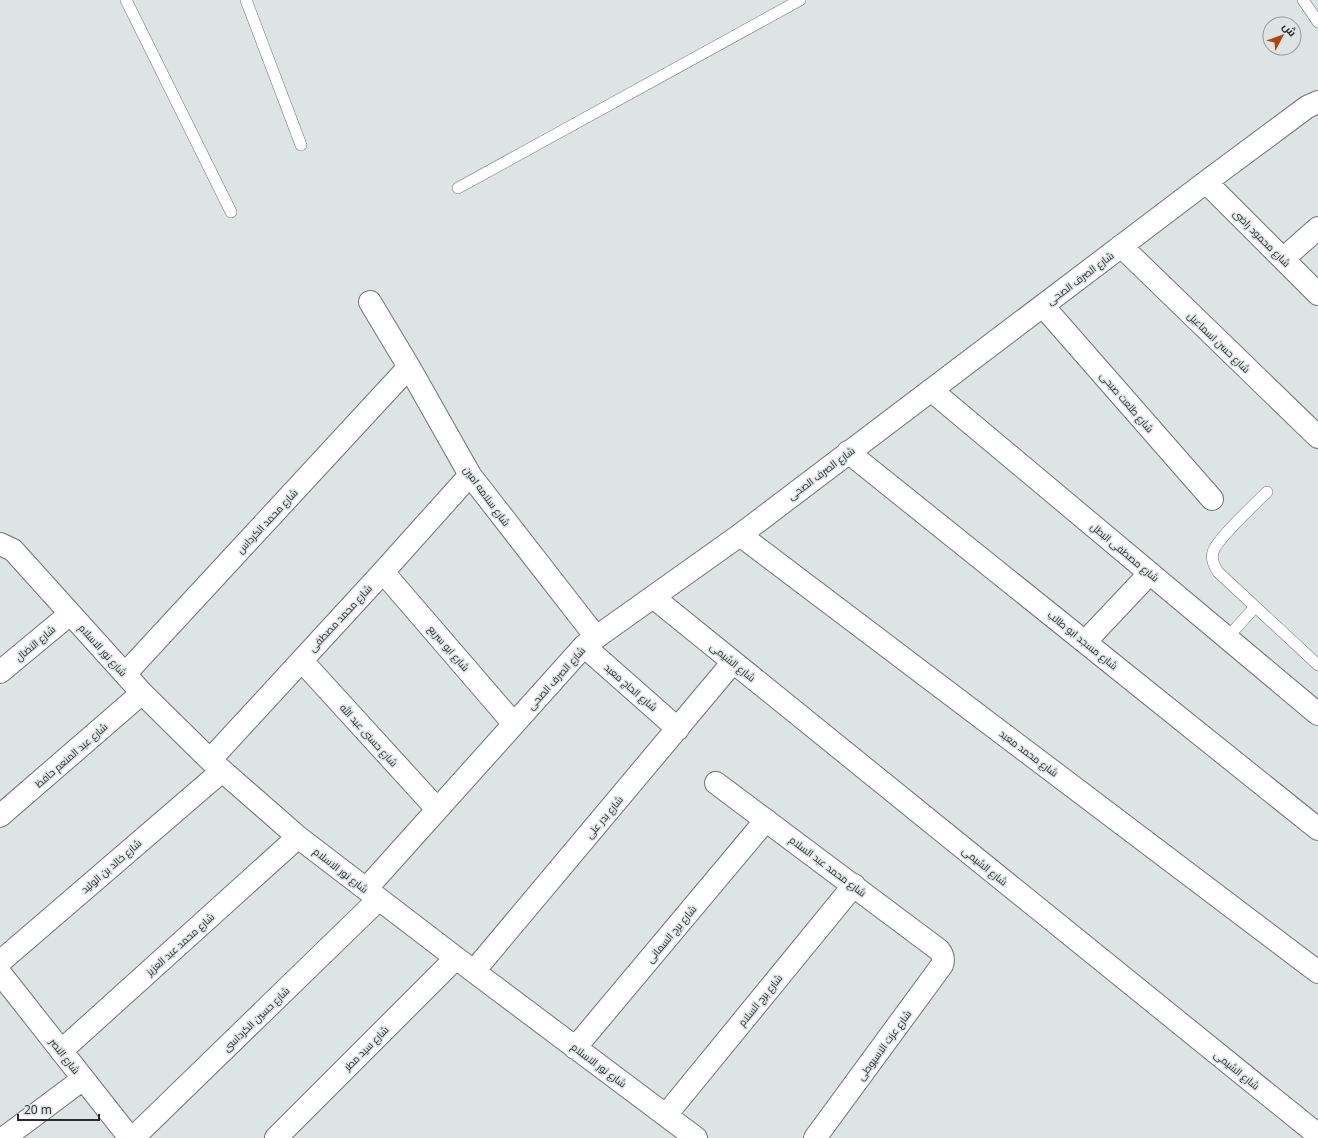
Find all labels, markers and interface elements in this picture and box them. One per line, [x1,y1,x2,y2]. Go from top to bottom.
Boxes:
north arrow [1262,16,1302,56]
text: ش [1280,19,1300,39]
street label: شارع محمود راضى [1230,206,1294,270]
street label: شارع الصرف الصحى [1044,248,1116,308]
street label: شارع حسن اسماعيل [1185,308,1253,376]
street label: شارع طلعت صبحى [1097,369,1157,435]
street label: شارع الصرف الصحى [785,443,857,503]
street label: شارع سلامه امين [461,463,513,529]
street label: شارع محمد الكرداس [233,486,301,556]
street label: شارع مصطفى البطل [1088,519,1162,585]
street label: شارع محمد مصطفى [305,581,375,655]
street label: شارع مسجد ابو طالب [1045,607,1121,673]
street label: شارع نور الاسلام [75,621,130,680]
street label: شارع النضال [12,622,58,664]
street label: شارع ابو سريع [425,622,473,674]
street label: شارع الشيمى [707,639,759,685]
street label: شارع الصرف الصحى [524,643,588,713]
street label: شارع الحاج معبد [602,660,660,714]
street label: شارع حسنى عبد الله [337,701,401,769]
street label: شارع عبد المنعم حافظ [32,720,111,791]
street label: شارع محمد معبد [997,726,1061,780]
street label: شارع بدر على [582,793,626,841]
street label: شارع محمد عبد السلام [786,832,869,900]
street label: شارع خالد بن الوليد [78,836,144,896]
street label: شارع الشيمى [959,843,1011,889]
street label: شارع نور الاسلام [310,844,371,897]
street label: شارع برج السمانى [643,902,699,966]
street label: شارع محمد عبد العزيز [142,910,217,979]
street label: شارع برج السلام [735,971,786,1030]
street label: شارع حسين الكرداسى [220,984,292,1054]
street label: شارع عزت الاسيوطى [854,1007,914,1083]
street label: شارع سيد مطر [340,1023,391,1074]
street label: شارع النصر [46,1035,83,1077]
street label: شارع نور الاسلام [568,1040,630,1091]
street label: شارع الشيمى [1211,1047,1263,1093]
scale bar [18,1096,99,1122]
text: 20 m [24,1101,52,1118]

